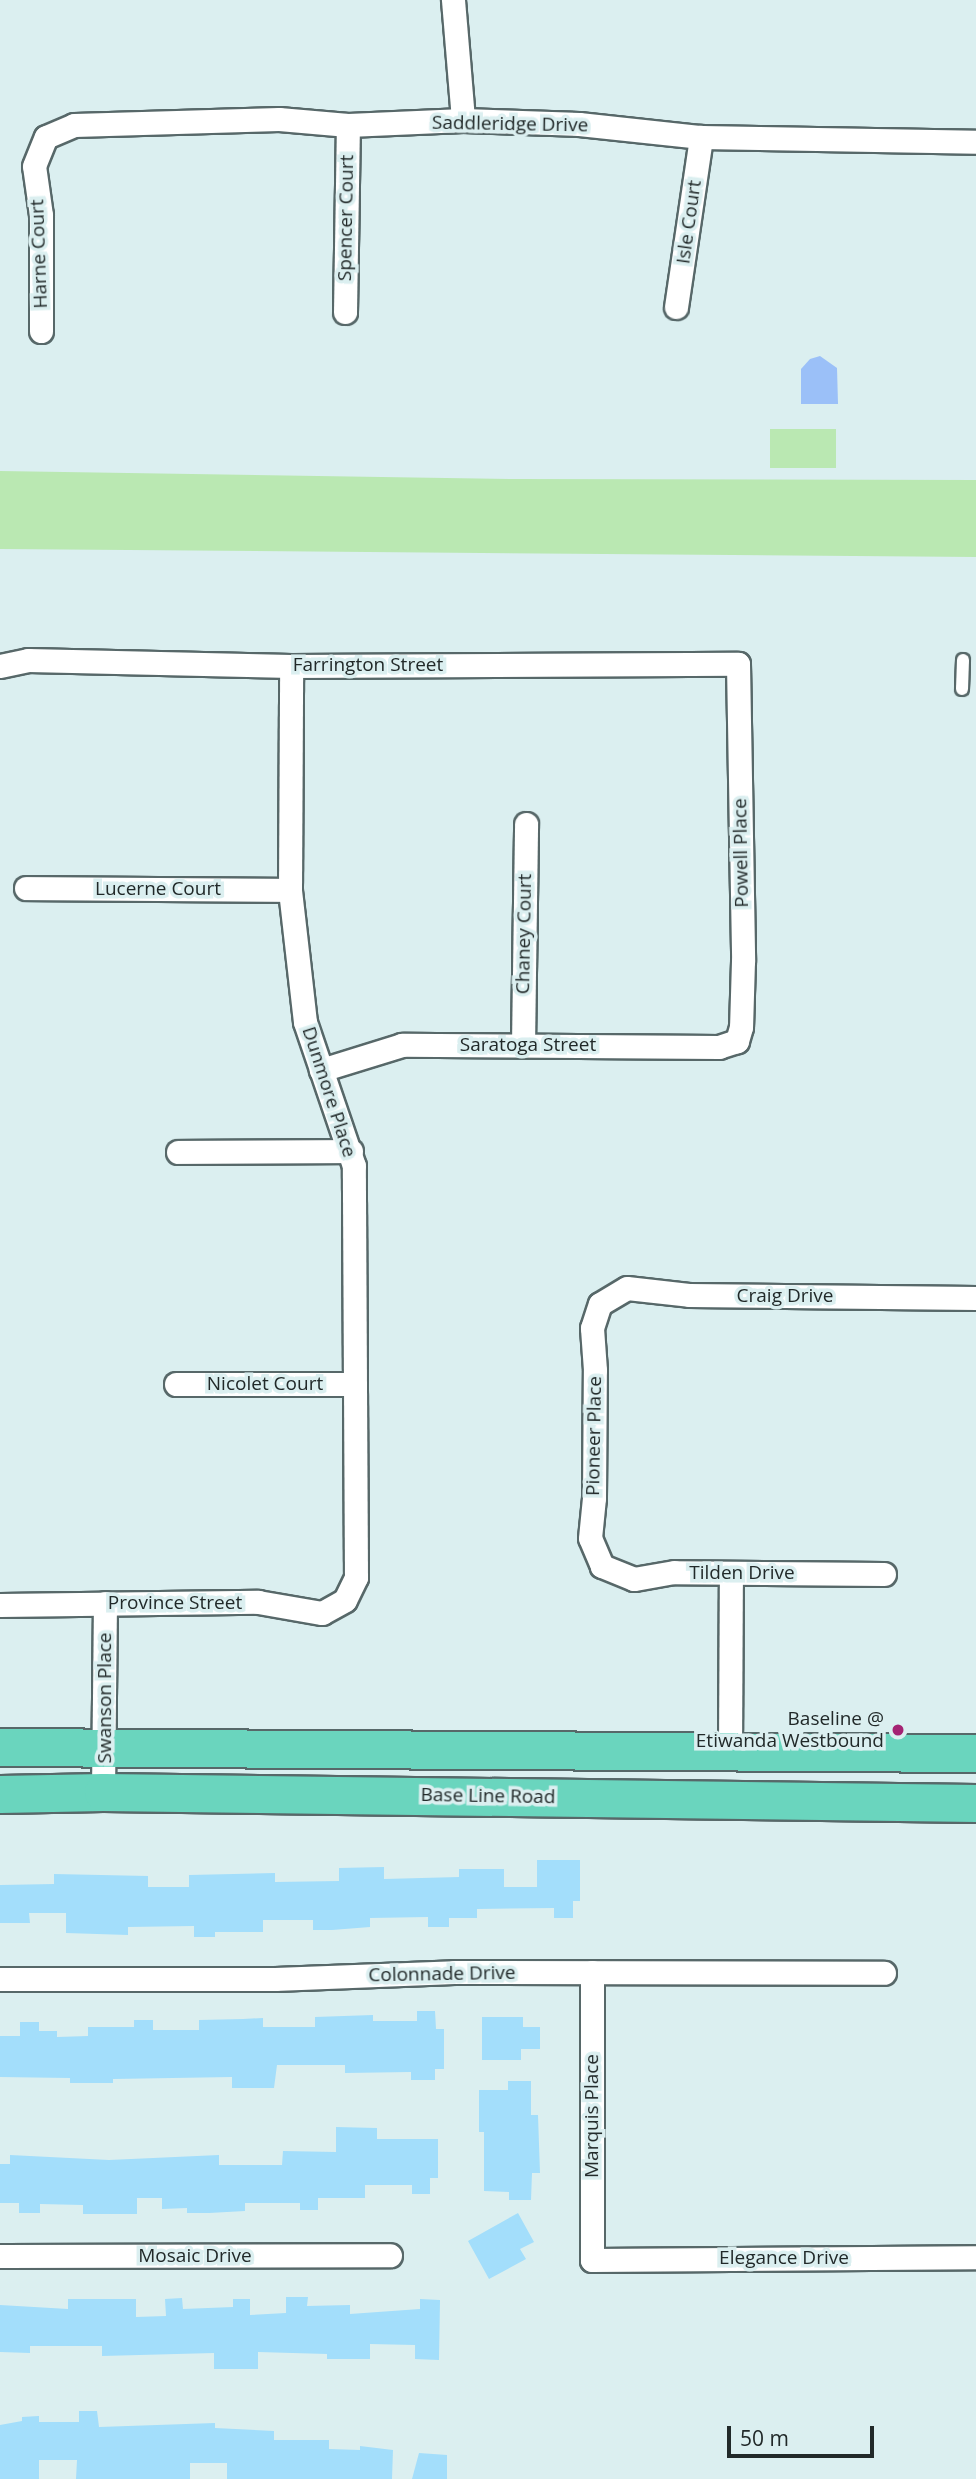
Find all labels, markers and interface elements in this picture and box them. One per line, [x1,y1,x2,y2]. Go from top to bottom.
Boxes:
street label: Saddleridge Drive [432,111,588,137]
street label: Spencer Court [333,155,359,281]
street label: Isle Court [672,179,706,265]
street label: Harne Court [26,199,52,309]
street label: Farrington Street [293,654,443,676]
street label: Powell Place [729,798,753,908]
street label: Chaney Court [512,874,536,994]
street label: Lucerne Court [95,878,221,900]
street label: Dunmore Place [297,1024,361,1160]
street label: Saratoga Street [460,1034,596,1056]
street label: Craig Drive [737,1285,833,1307]
street label: Nicolet Court [207,1373,323,1395]
street label: Pioneer Place [582,1376,606,1496]
street label: Tilden Drive [689,1562,795,1584]
street label: Province Street [108,1592,242,1614]
street label: Swanson Place [94,1633,116,1763]
place label: Baseline @ Etiwanda Westbound [696,1708,884,1752]
marker: Baseline @ Etiwanda Westbound [890,1722,906,1738]
street label: Base Line Road [420,1783,556,1809]
street label: Colonnade Drive [368,1961,516,1987]
street label: Marquis Place [581,2054,603,2178]
street label: Mosaic Drive [138,2245,252,2267]
street label: Elegance Drive [719,2247,849,2269]
scale bar [731,2412,878,2456]
text: 50 m [740,2424,789,2452]

